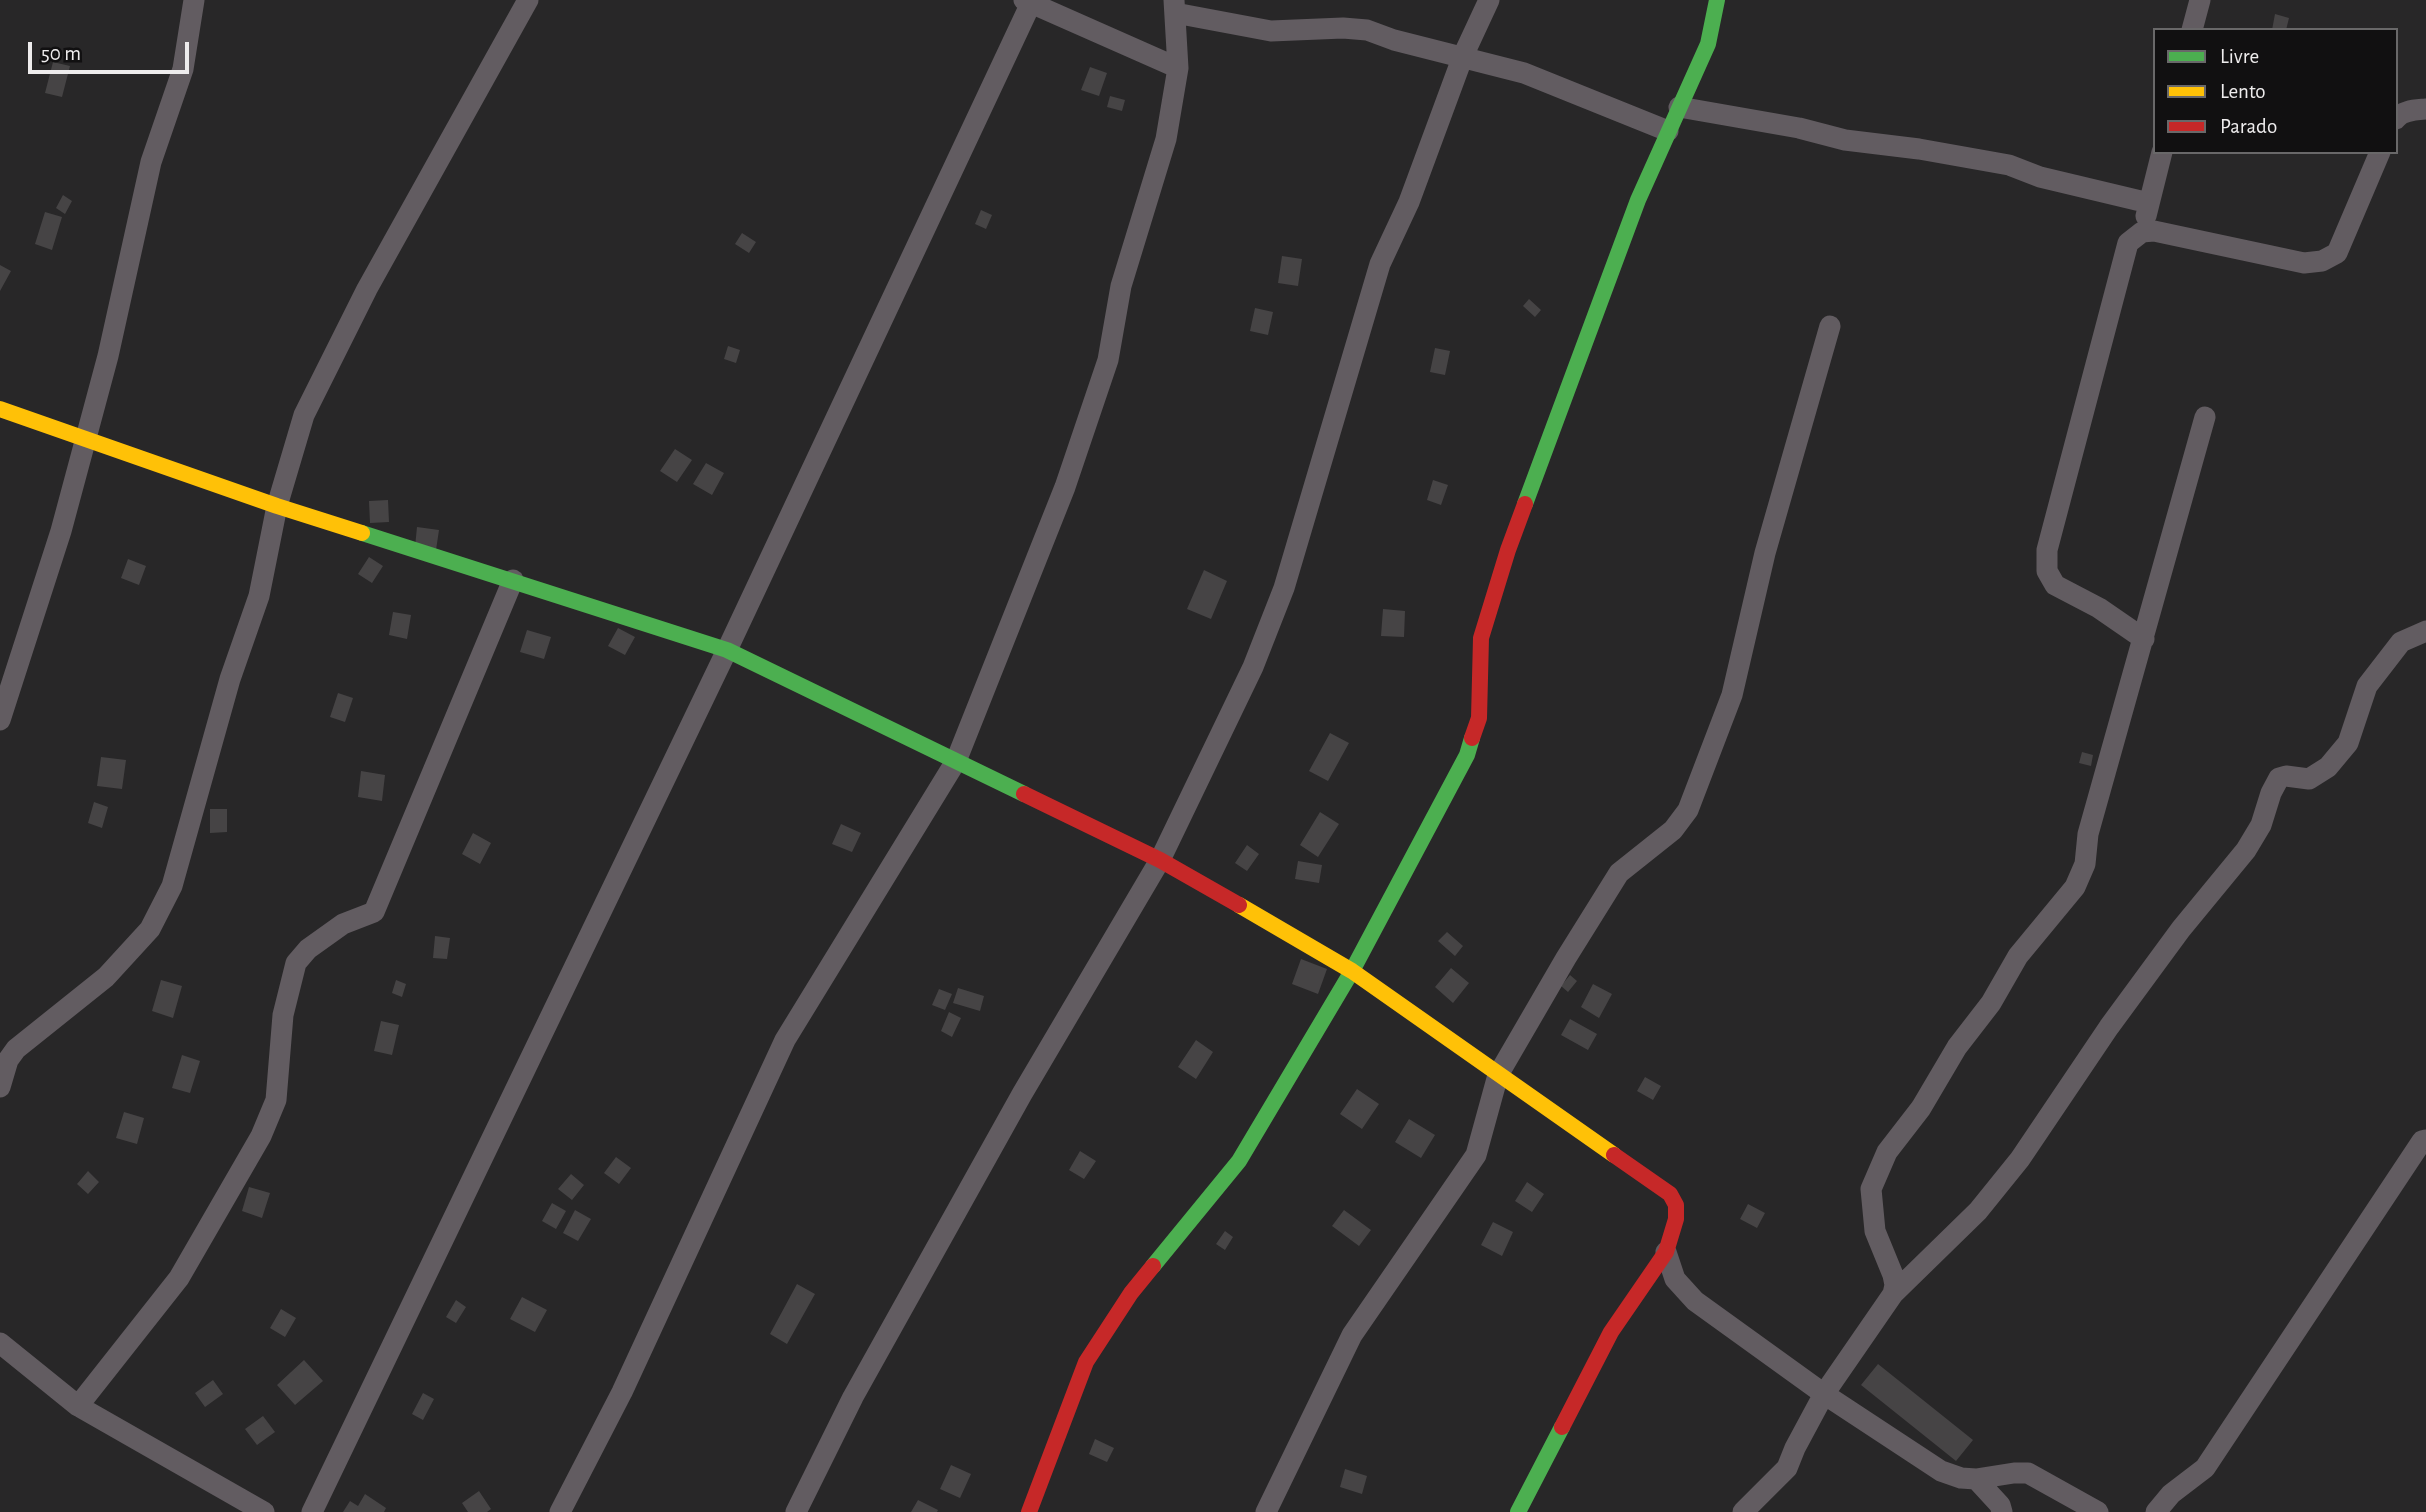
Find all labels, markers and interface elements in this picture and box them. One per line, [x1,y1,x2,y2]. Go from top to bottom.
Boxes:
scale bar [32,28,192,72]
legend [2153,28,2398,154]
text: 50 m [41,43,81,64]
text: Livre [2220,46,2259,67]
text: Lento [2220,81,2266,102]
text: Parado [2220,116,2277,137]

